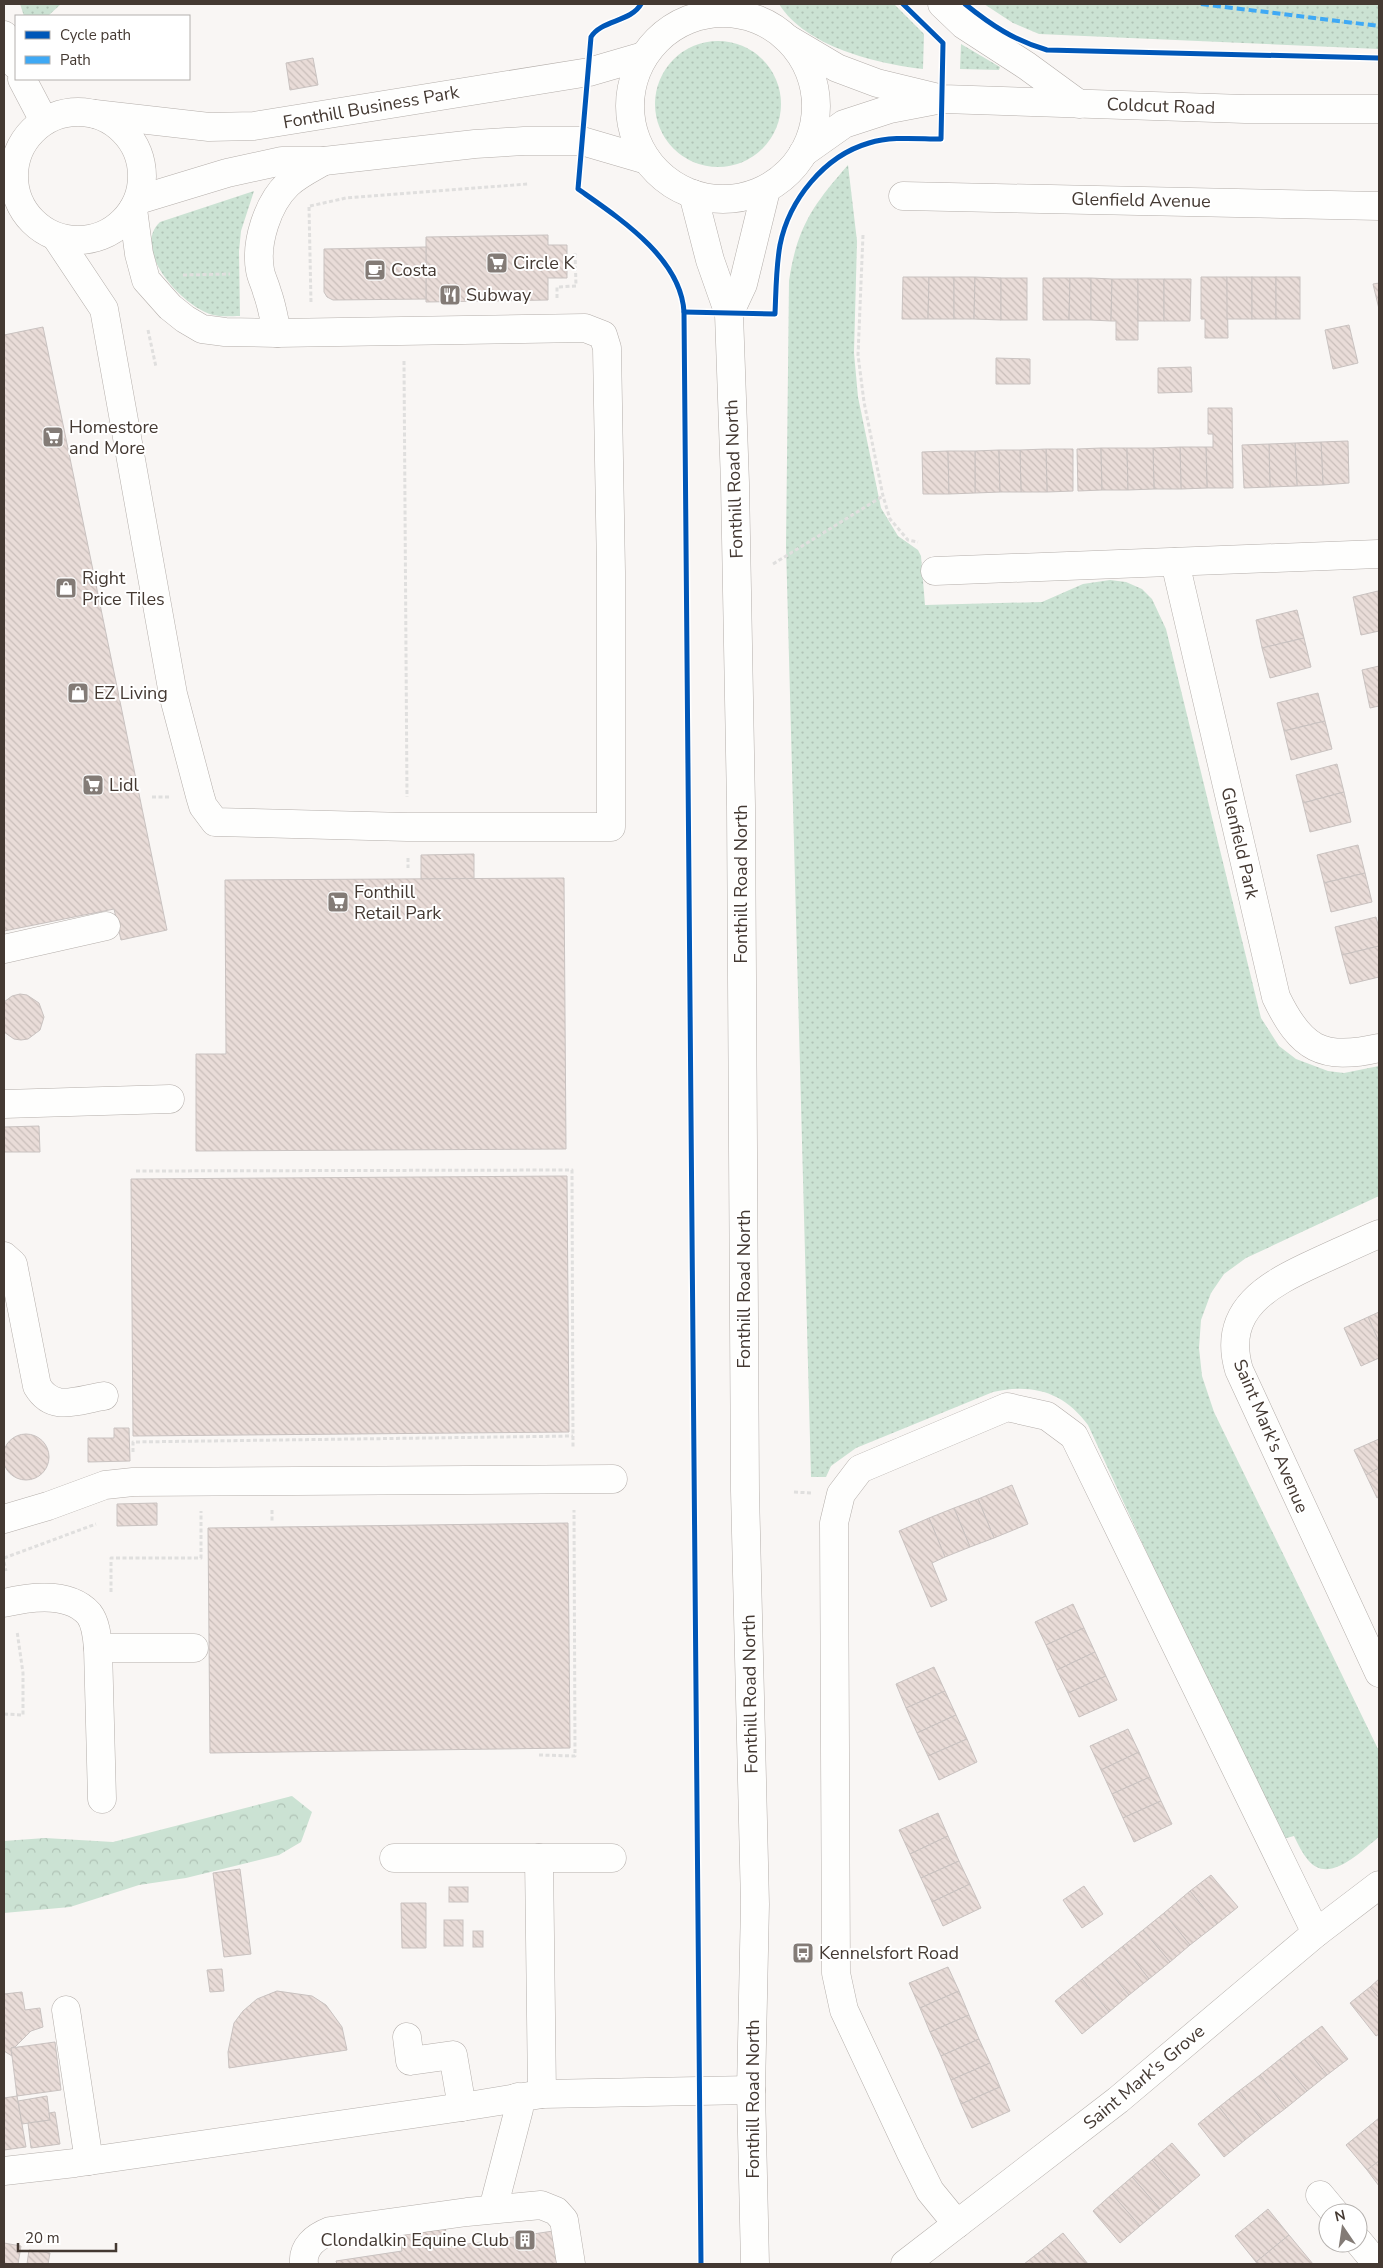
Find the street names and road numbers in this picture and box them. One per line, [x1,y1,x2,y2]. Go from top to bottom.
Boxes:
street label: Fonthill Business Park [281,80,462,134]
street label: Coldcut Road [1106,92,1216,120]
street label: Glenfield Avenue [1071,187,1211,213]
street label: Fonthill Road North [719,399,749,559]
street label: Glenfield Park [1215,785,1265,902]
street label: Fonthill Road North [729,804,753,964]
street label: Fonthill Road North [732,1209,756,1369]
street label: Saint Mark's Avenue [1228,1355,1314,1517]
street label: Fonthill Road North [737,1614,763,1774]
street label: Fonthill Road North [741,2019,765,2179]
street label: Saint Mark's Grove [1078,2019,1210,2135]

